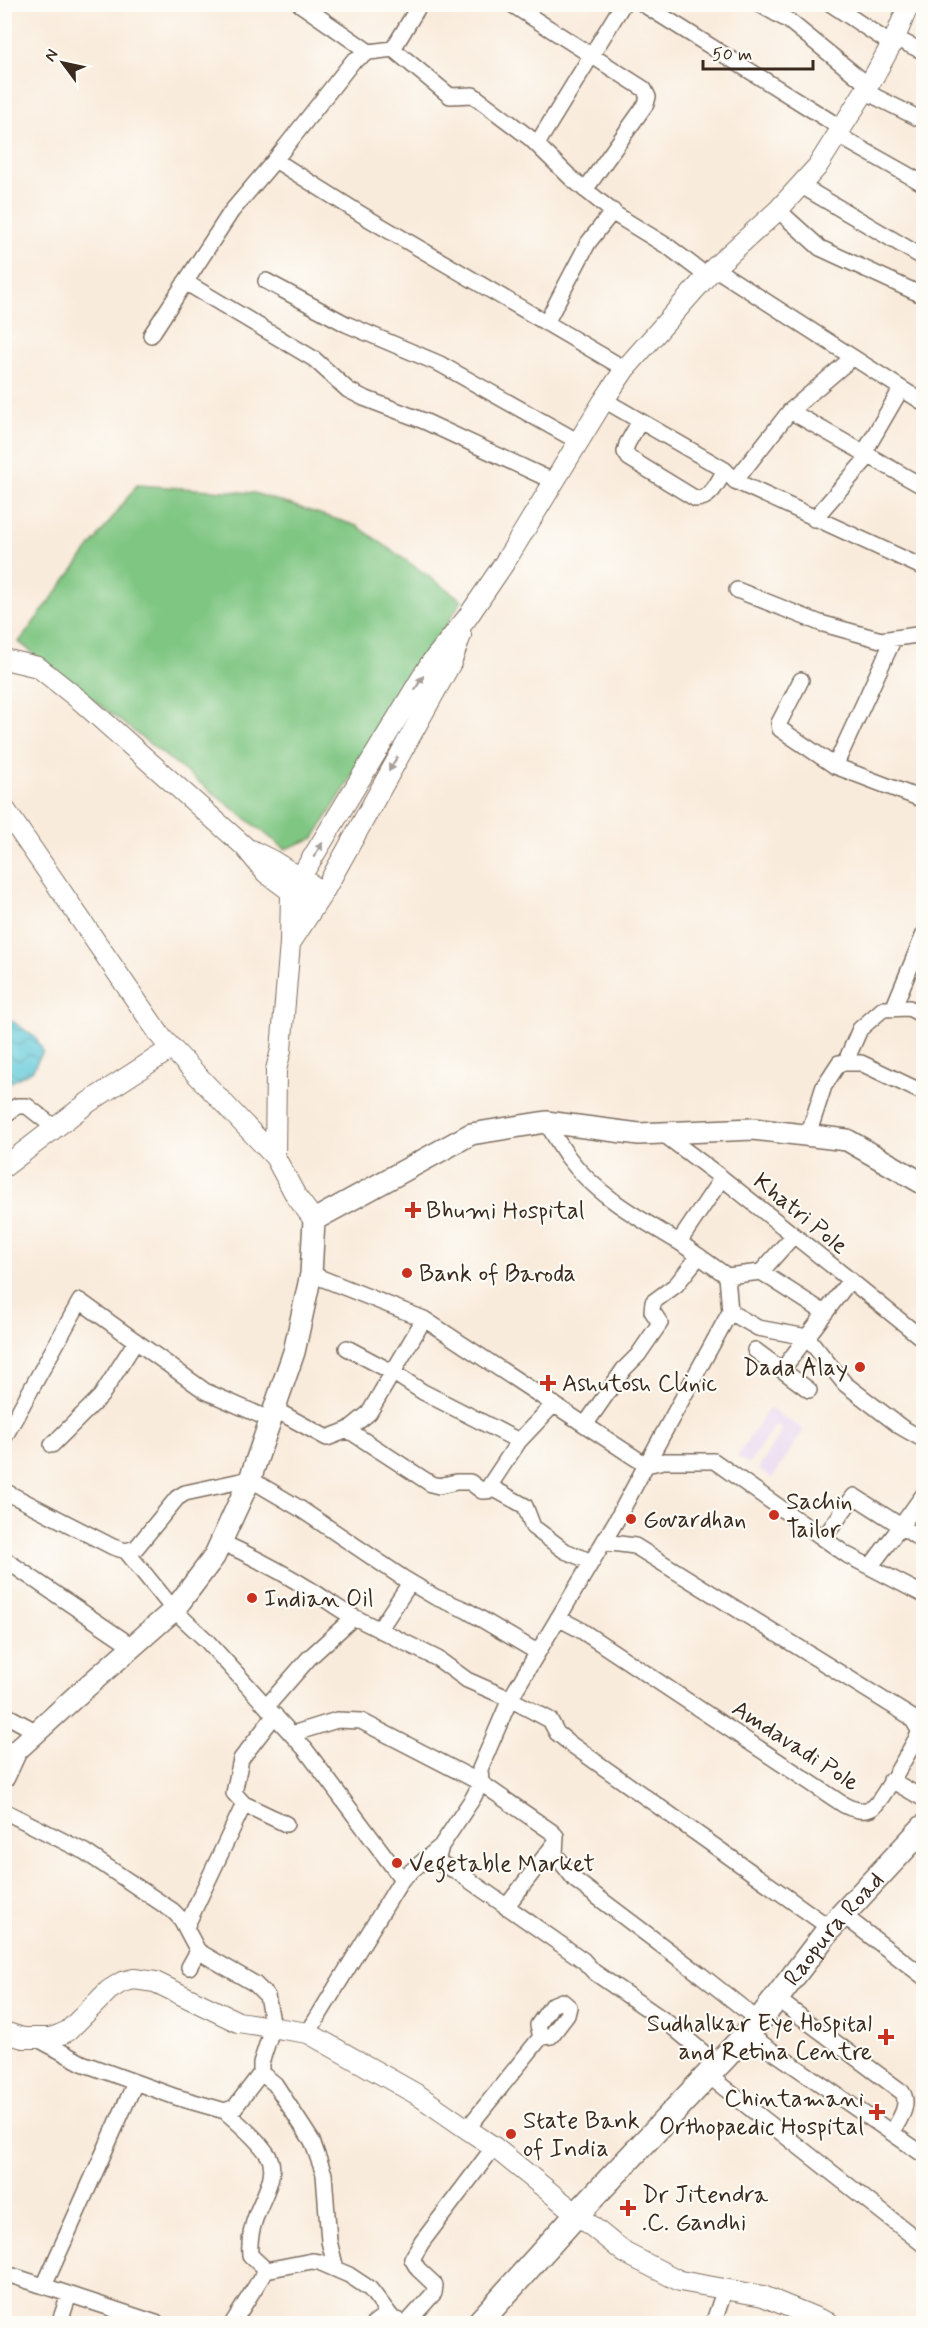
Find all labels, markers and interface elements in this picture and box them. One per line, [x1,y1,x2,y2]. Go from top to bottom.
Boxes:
north arrow [33,33,93,93]
scale bar [703,33,812,71]
text: 50 m [712,43,752,67]
text: N [40,45,63,66]
one-way arrow [413,675,424,691]
one-way arrow [388,756,399,772]
one-way arrow [313,842,324,858]
street label: Khatri Pole [746,1166,854,1262]
place label: Bhumi Hospital [426,1196,585,1227]
marker: Bhumi Hospital [404,1201,422,1219]
place label: Bank of Baroda [419,1259,576,1290]
marker: Bank of Baroda [400,1266,414,1280]
place label: Dada Alay [743,1353,848,1384]
marker: Dada Alay [853,1360,867,1374]
place label: Ashutosh Clinic [562,1369,717,1400]
marker: Ashutosh Clinic [539,1374,557,1392]
place label: Sachin Tailor [786,1487,853,1546]
place label: Govardhan [643,1505,746,1536]
marker: Sachin Tailor [767,1508,781,1522]
marker: Govardhan [624,1512,638,1526]
place label: Indian Oil [264,1584,374,1615]
marker: Indian Oil [245,1591,259,1605]
street label: Amdavadi Pole [726,1694,865,1799]
place label: Vegetable Market [409,1849,595,1883]
marker: Vegetable Market [390,1856,404,1870]
street label: Raopura Road [777,1866,892,1993]
place label: Sudhalkar Eye Hospital and Retina Centre [647,2009,872,2068]
marker: Sudhalkar Eye Hospital and Retina Centre [877,2028,895,2046]
place label: Chintamani Orthopaedic Hospital [659,2084,864,2143]
marker: Chintamani Orthopaedic Hospital [868,2103,886,2121]
place label: State Bank of India [523,2106,640,2165]
marker: State Bank of India [504,2127,518,2141]
place label: Dr Jitendra .C. Gandhi [642,2180,769,2239]
marker: Dr Jitendra .C. Gandhi [619,2199,637,2217]

